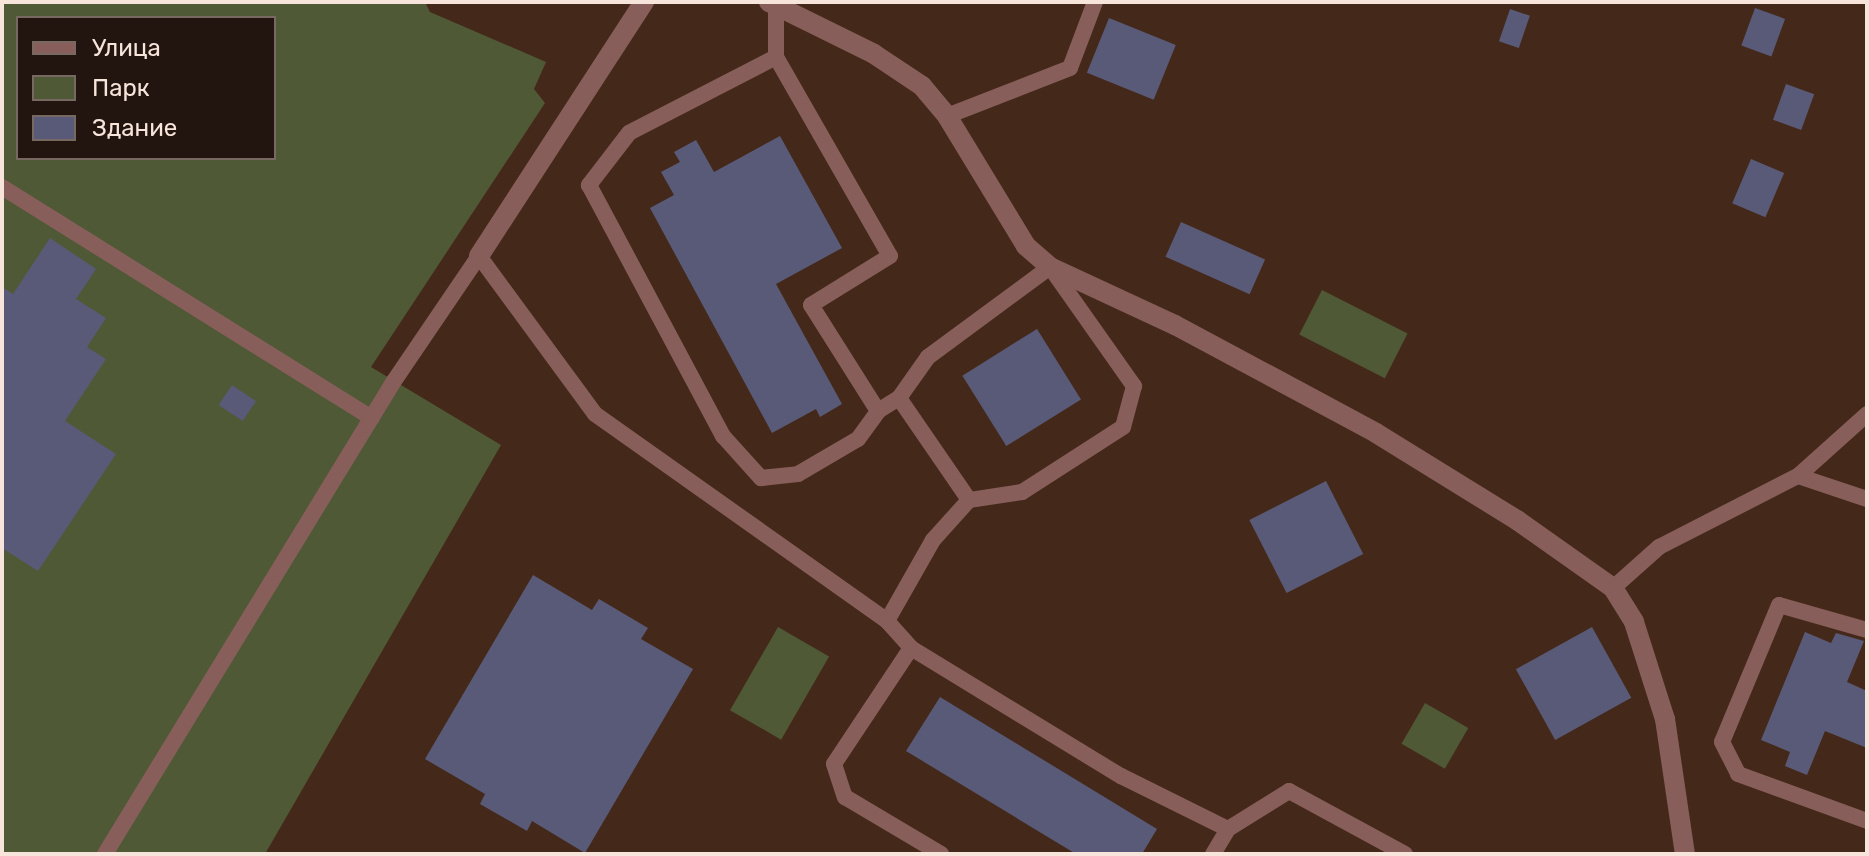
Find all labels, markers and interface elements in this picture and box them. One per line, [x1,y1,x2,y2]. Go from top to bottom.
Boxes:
legend [16,16,276,160]
text: Улица [92,34,161,62]
text: Парк [92,74,150,102]
text: Здание [92,114,177,142]

